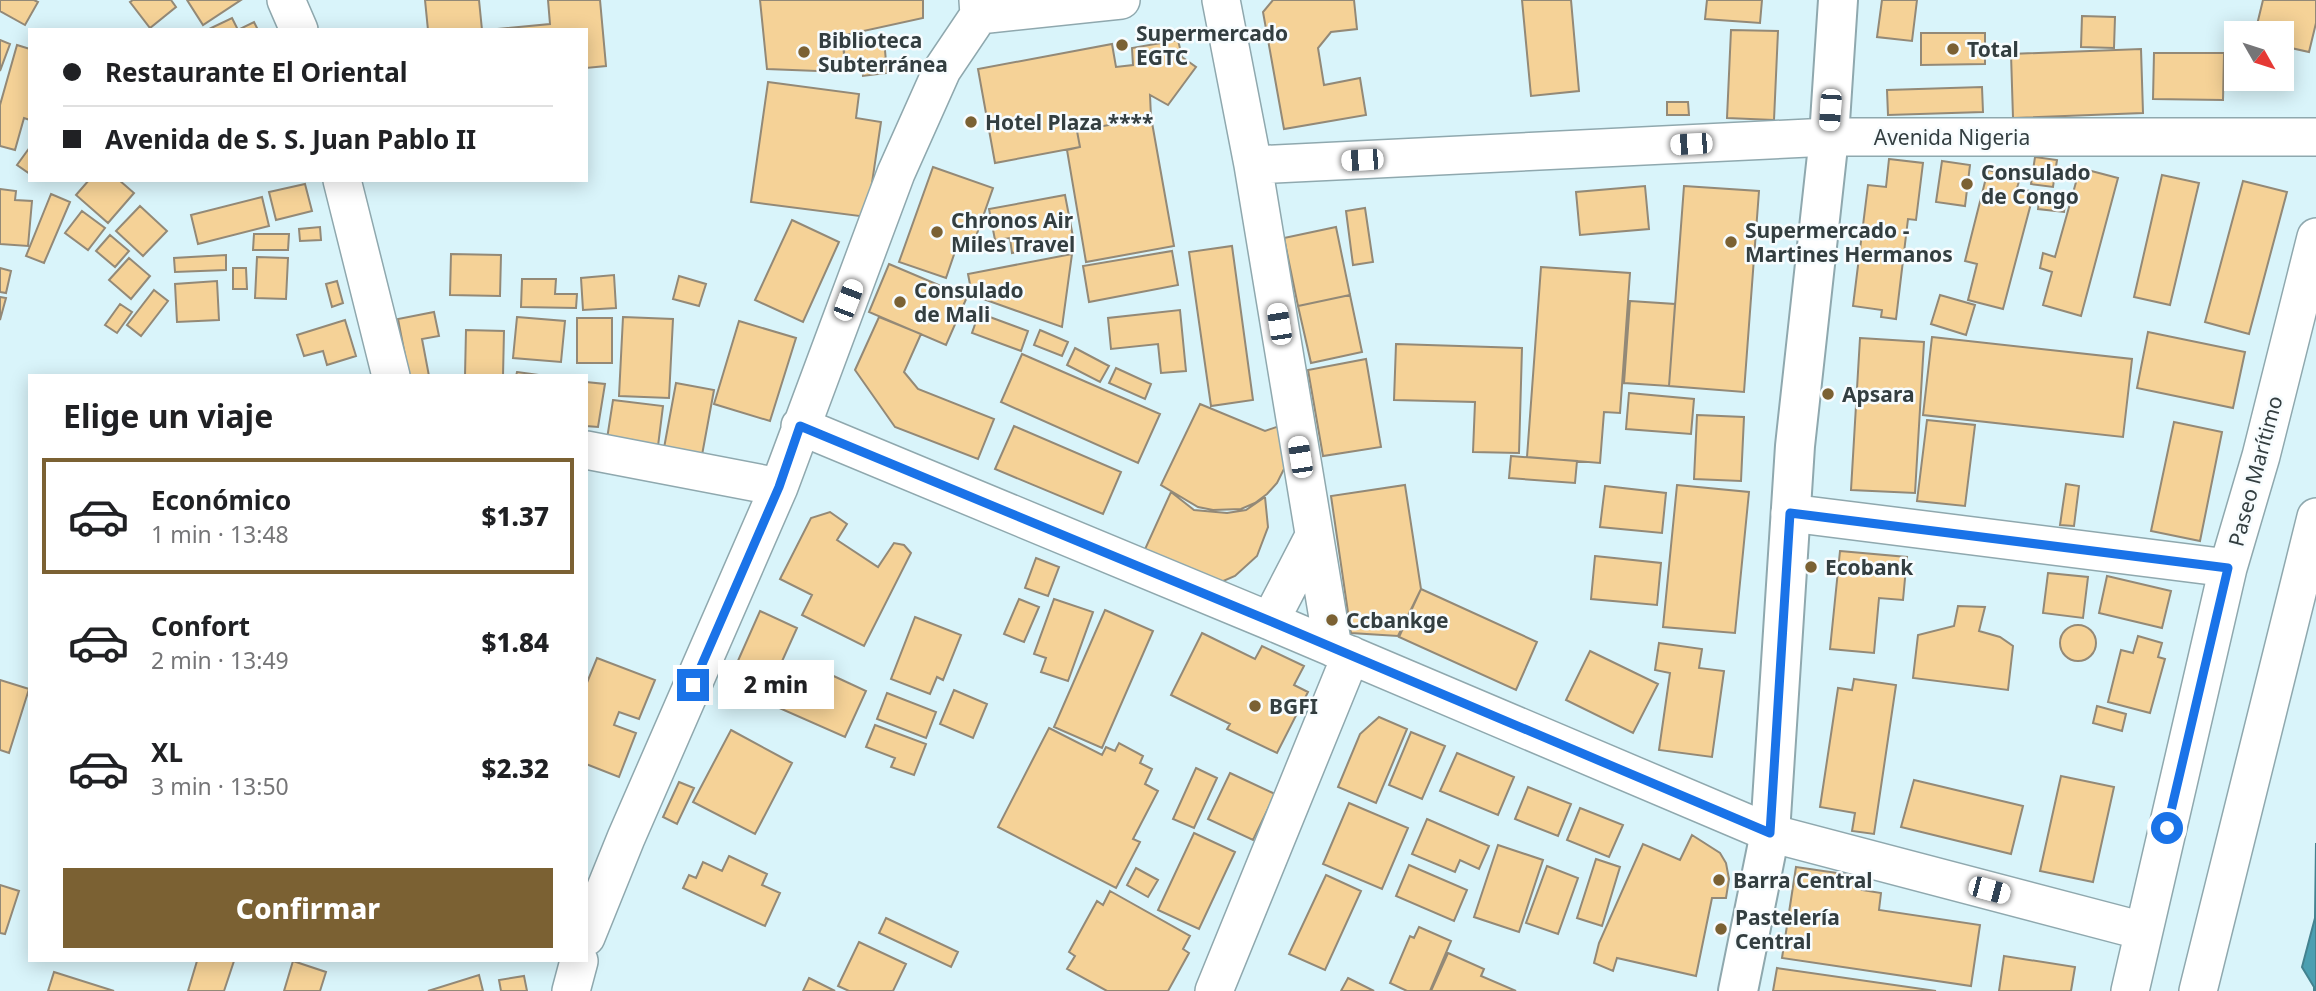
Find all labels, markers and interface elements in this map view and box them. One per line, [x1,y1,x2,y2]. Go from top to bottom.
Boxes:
place label: Supermercado EGTC [1136,19,1288,71]
north arrow [2224,21,2294,91]
map controls [2224,21,2294,91]
place label: Biblioteca Subterránea [818,26,948,78]
place label: Total [1967,35,2019,63]
marker: Supermercado EGTC [1114,37,1130,53]
marker: Total [1945,41,1961,57]
marker: Biblioteca Subterránea [796,44,812,60]
text: Restaurante El Oriental [105,54,408,90]
car [1819,88,1842,132]
place label: Hotel Plaza **** [985,108,1153,136]
marker: Hotel Plaza **** [963,114,979,130]
text: Avenida de S. S. Juan Pablo II [105,121,476,157]
street label: Avenida Nigeria [1874,123,2030,151]
car [1670,132,1713,156]
car [1341,148,1384,172]
place label: Consulado de Congo [1981,158,2091,210]
marker: Consulado de Congo [1959,176,1975,192]
place label: Chronos Air Miles Travel [951,206,1075,258]
place label: Supermercado - Martines Hermanos [1745,216,1953,268]
marker: Chronos Air Miles Travel [929,224,945,240]
marker: Supermercado - Martines Hermanos [1723,234,1739,250]
place label: Consulado de Mali [914,276,1024,328]
car [831,277,866,323]
marker: Consulado de Mali [892,294,908,310]
car [1266,302,1293,346]
place label: Apsara [1842,380,1914,408]
marker: Apsara [1820,386,1836,402]
street label: Paseo Marítimo [2221,393,2289,549]
text: Elige un viaje [63,394,273,437]
car [1287,435,1314,479]
text: Económico [151,482,291,518]
icon: car [67,485,130,548]
text: $1.37 [482,498,549,534]
text: 1 min · 13:48 [151,518,289,550]
place label: Ecobank [1825,553,1914,581]
marker: Ecobank [1803,559,1819,575]
place label: Ccbankge [1346,606,1449,634]
text: Confort [151,608,250,644]
icon: car [67,611,130,674]
marker: Ccbankge [1324,612,1340,628]
text: $1.84 [482,624,549,660]
text: 2 min · 13:49 [151,644,289,676]
callout: 2 min [718,660,833,710]
text: 2 min [744,668,808,700]
route end [677,669,709,701]
place label: BGFI [1269,692,1318,720]
marker: BGFI [1247,698,1263,714]
text: XL [151,734,183,770]
icon: car [67,737,130,800]
text: $2.32 [482,750,549,786]
text: 3 min · 13:50 [151,770,289,802]
route start [2151,812,2183,844]
place label: Barra Central [1733,866,1873,894]
button: Confirmar [63,868,553,948]
marker: Barra Central [1711,872,1727,888]
car [1966,874,2013,906]
place label: Pastelería Central [1735,903,1840,955]
marker: Pastelería Central [1713,921,1729,937]

